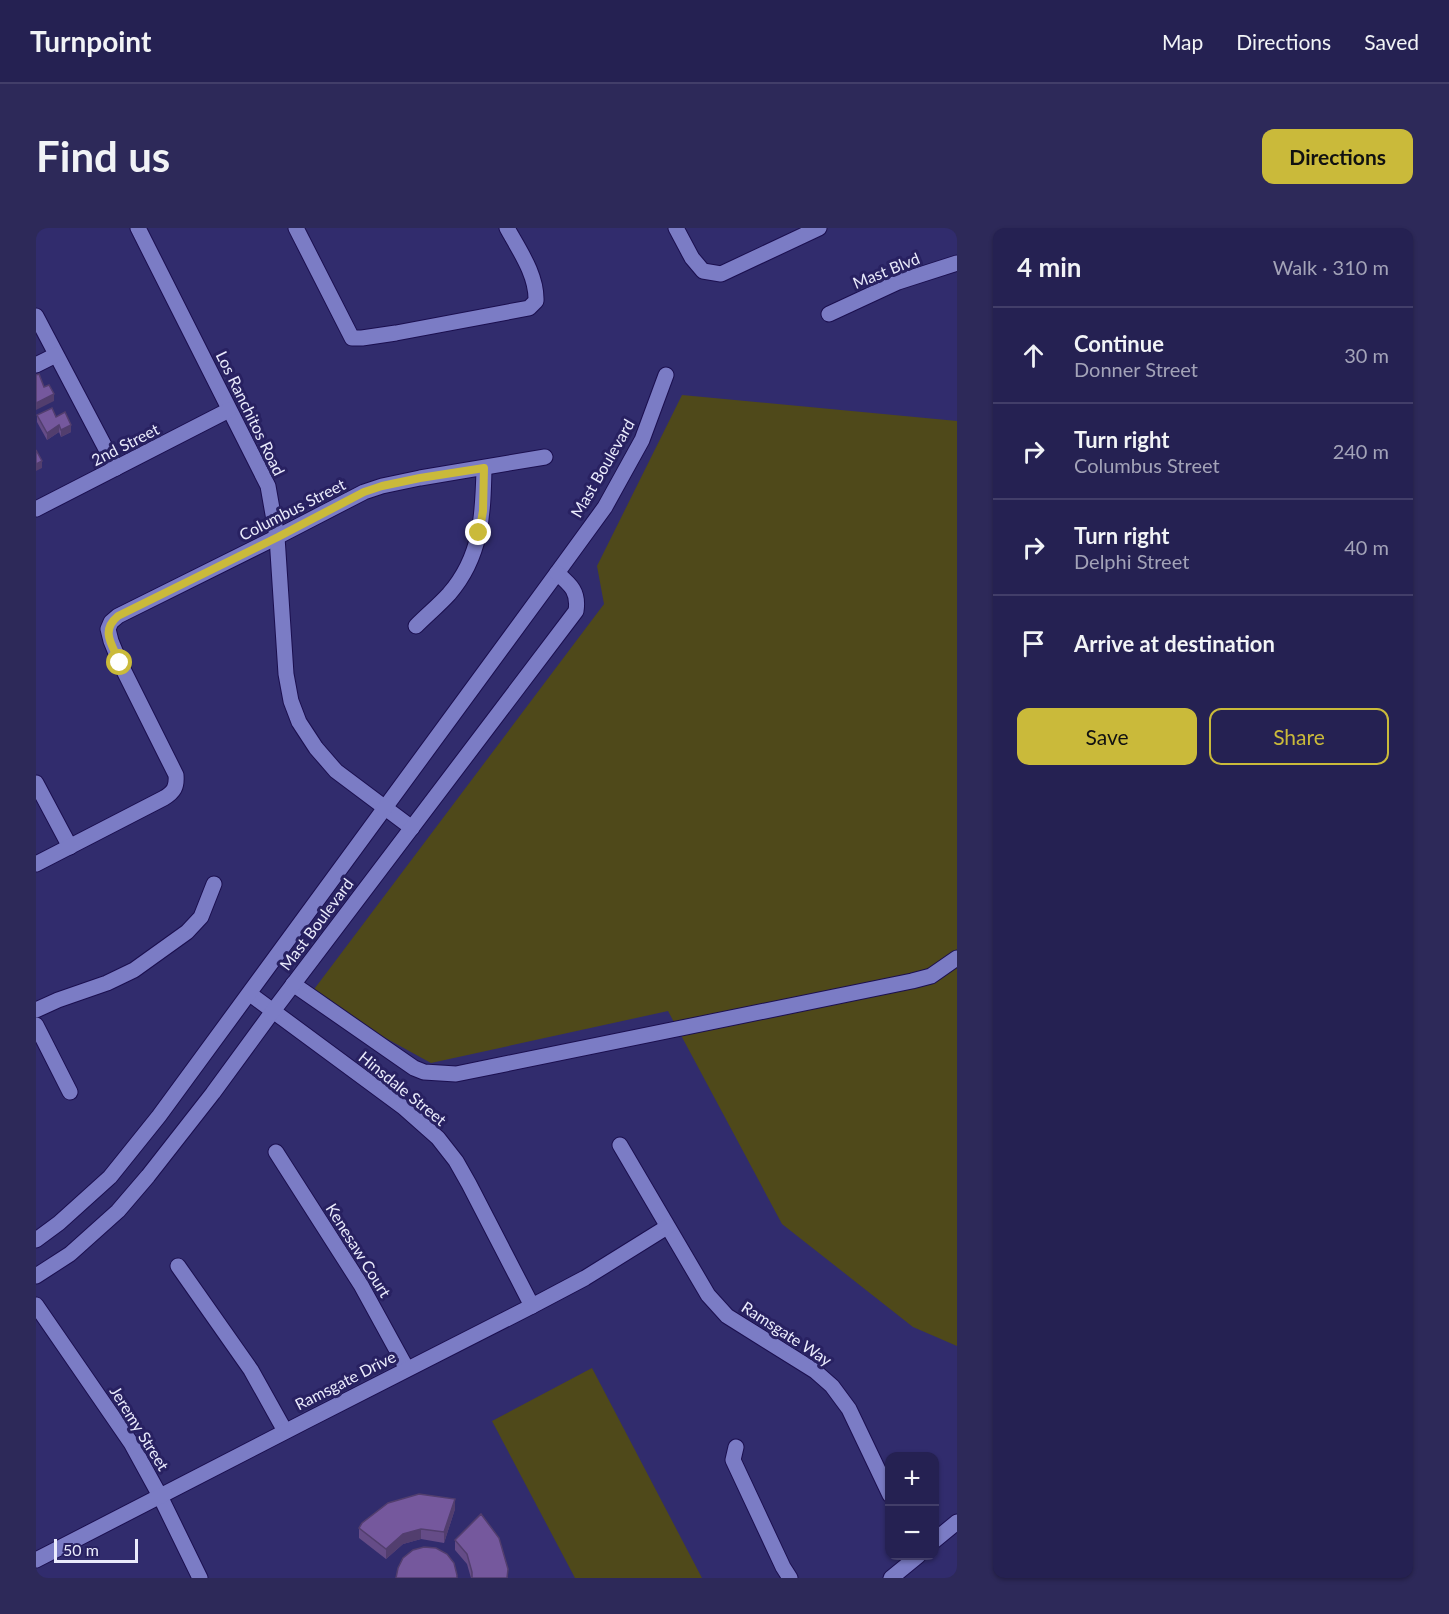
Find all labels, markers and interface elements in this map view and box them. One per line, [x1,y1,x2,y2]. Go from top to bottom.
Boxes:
text: Turnpoint [30,24,151,58]
text: Map [1162,29,1203,54]
text: Directions [1236,29,1331,54]
text: Saved [1364,29,1419,54]
button: Directions [1262,129,1413,184]
text: Find us [36,131,170,181]
street label: Mast Blvd [850,248,922,292]
text: 4 min [1017,251,1081,283]
text: Walk · 310 m [1273,255,1389,279]
text: Continue [1074,330,1164,357]
icon: ahead [1017,339,1050,372]
text: 30 m [1344,343,1389,367]
street label: Los Ranchitos Road [213,348,289,478]
text: Donner Street [1074,357,1198,381]
street label: Mast Boulevard [566,416,638,520]
street label: 2nd Street [88,419,162,469]
text: Turn right [1074,426,1169,453]
icon: right [1017,435,1050,468]
text: 240 m [1333,439,1389,463]
text: Columbus Street [1074,453,1220,477]
street label: Columbus Street [236,474,348,544]
route end [465,519,491,545]
text: Turn right [1074,522,1169,549]
icon: right [1017,531,1050,564]
text: 40 m [1344,535,1389,559]
text: Delphi Street [1074,549,1189,573]
icon: arrive [1017,627,1050,660]
text: Arrive at destination [1074,630,1275,657]
route start [106,649,132,675]
button: Save [1017,708,1197,765]
button: Share [1209,708,1389,765]
street label: Mast Boulevard [275,874,357,974]
street label: Hinsdale Street [355,1047,451,1129]
street label: Kenesaw Court [323,1200,396,1301]
street label: Ramsgate Way [738,1297,836,1370]
street label: Ramsgate Drive [291,1346,399,1414]
street label: Jeremy Street [107,1382,174,1474]
map controls [885,1452,939,1560]
button: + [885,1452,939,1506]
button: − [885,1506,939,1560]
scale bar [54,1536,138,1564]
text: 50 m [63,1540,99,1559]

